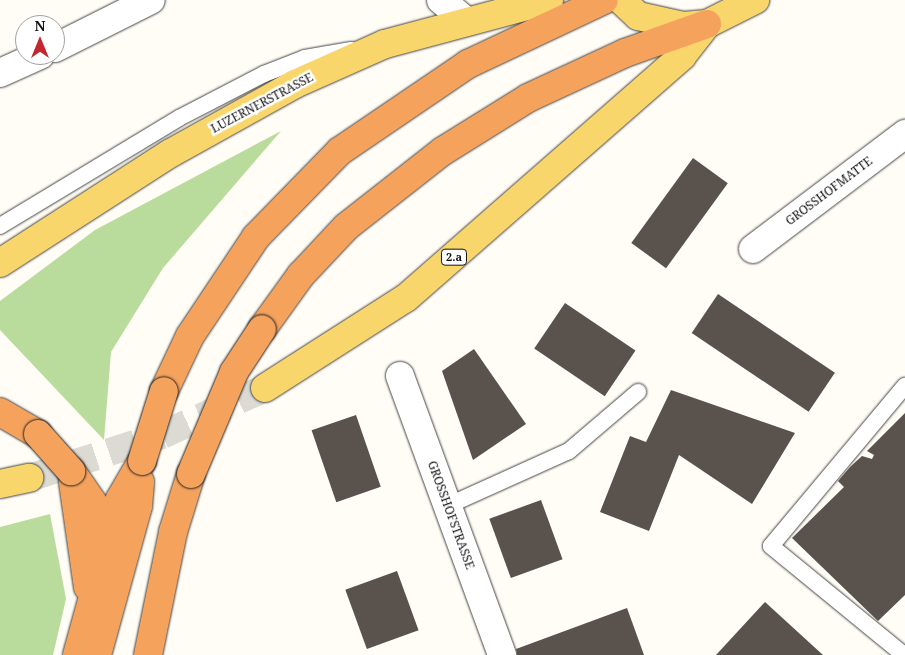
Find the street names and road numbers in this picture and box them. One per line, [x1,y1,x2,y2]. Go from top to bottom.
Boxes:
street label: LUZERNERSTRASSE [208,70,316,136]
street label: GROSSHOFMATTE [783,154,875,228]
road number: 2.a [440,248,468,266]
street label: GROSSHOFSTRASSE [425,459,477,571]

